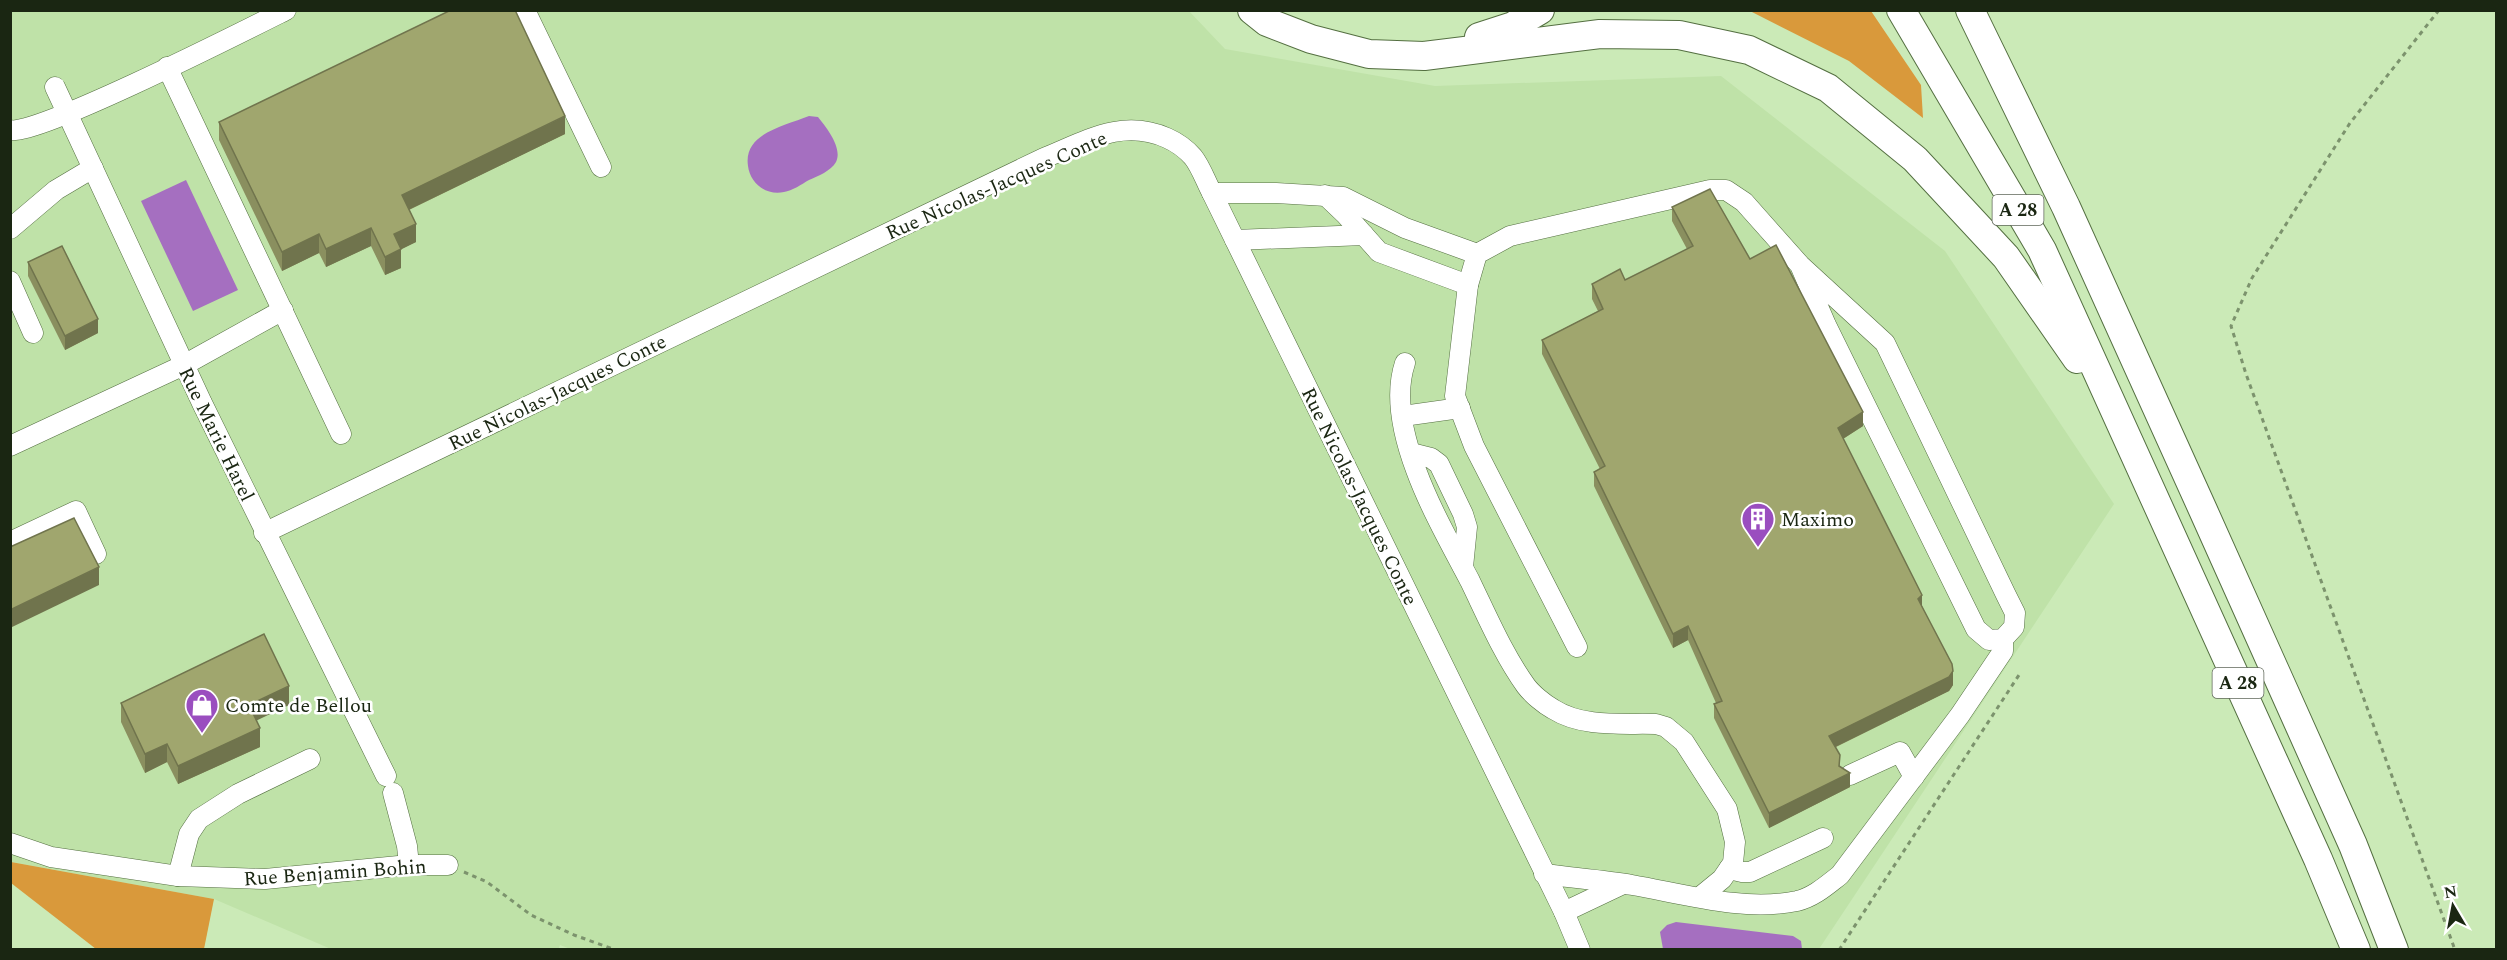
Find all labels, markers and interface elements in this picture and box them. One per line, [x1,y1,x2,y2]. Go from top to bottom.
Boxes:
street label: Rue Nicolas-Jacques Conte [881,123,1112,248]
road number: A 28 [1992,195,2044,225]
street label: Rue Nicolas-Jacques Conte [443,327,672,459]
street label: Rue Marie Harel [171,362,262,507]
street label: Rue Nicolas-Jacques Conte [1293,382,1425,611]
building icon: Maximo [1740,501,1776,548]
place label: Maximo [1781,505,1854,535]
road number: A 28 [2212,668,2264,698]
shop icon: Comte de Bellou [184,687,220,734]
place label: Comte de Bellou [225,691,372,721]
street label: Rue Benjamin Bohin [243,852,428,894]
north arrow [2423,876,2483,936]
text: N [2442,879,2459,905]

